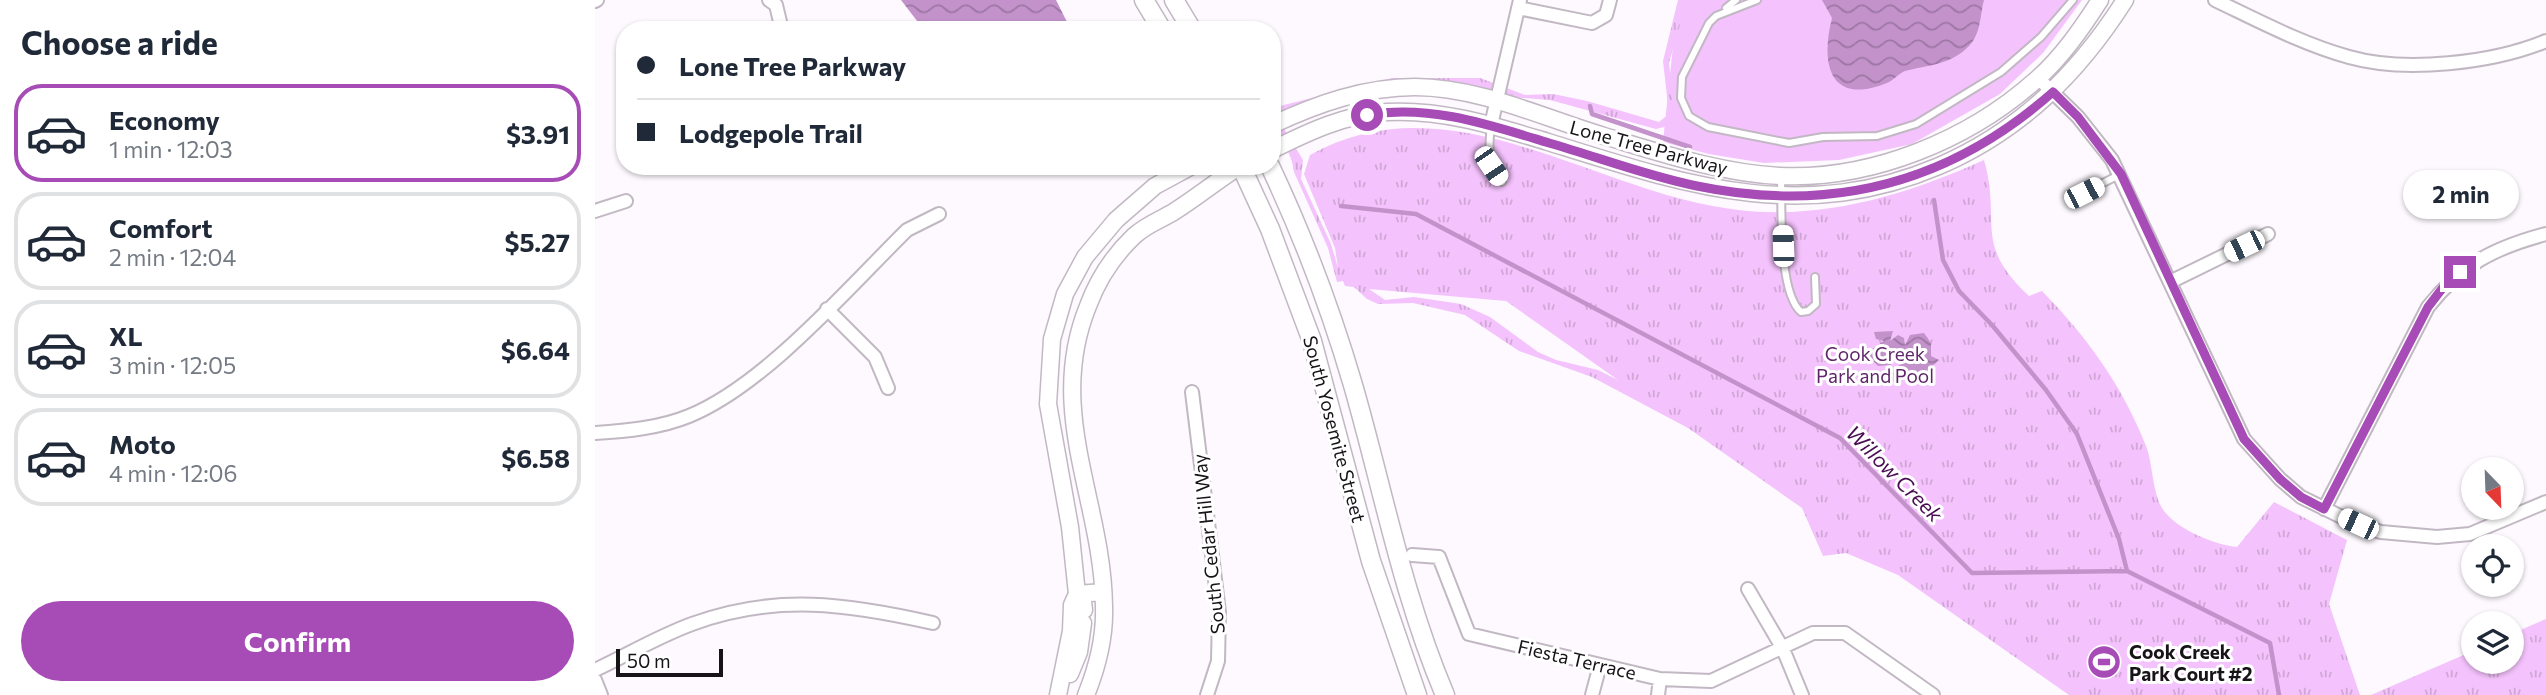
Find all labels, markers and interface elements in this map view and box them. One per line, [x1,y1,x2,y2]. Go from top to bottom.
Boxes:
text: Choose a ride [21,22,218,62]
text: Lone Tree Parkway [679,50,906,81]
route start [1351,99,1383,131]
icon: car [25,102,88,165]
text: Economy [109,104,220,135]
street label: Lone Tree Parkway [1567,115,1731,179]
text: Lodgepole Trail [679,117,863,148]
text: $3.91 [506,118,570,149]
text: 1 min · 12:03 [109,135,233,163]
car [1471,143,1512,189]
callout: 2 min [2402,170,2518,219]
car [2061,174,2108,212]
text: 2 min [2432,180,2490,208]
icon: car [25,210,88,273]
text: Comfort [109,212,212,243]
car [1772,225,1795,267]
text: $5.27 [504,226,570,257]
car [2221,227,2268,265]
text: 2 min · 12:04 [109,243,236,271]
route end [2444,256,2476,288]
icon: car [25,318,88,381]
text: XL [109,320,143,351]
street label: South Yosemite Street [1299,333,1371,525]
text: $6.64 [501,334,570,365]
park label: Cook Creek Park and Pool [1816,342,1934,387]
text: 3 min · 12:05 [109,351,236,379]
water label: Willow Creek [1842,420,1949,527]
icon: car [25,426,88,489]
text: Moto [109,428,176,459]
text: $6.58 [501,442,570,473]
street label: South Cedar Hill Way [1187,453,1229,635]
north arrow [2461,457,2523,520]
map controls [2461,457,2524,674]
text: 4 min · 12:06 [109,459,238,487]
car [2335,506,2382,542]
button: locate [2461,534,2524,597]
button: Confirm [21,601,574,681]
button: layers [2461,611,2524,674]
street label: Fiesta Terrace [1516,634,1638,684]
place label: Cook Creek Park Court #2 [2129,640,2252,685]
sports icon: Cook Creek Park Court #2 [2085,643,2123,681]
scale bar [616,646,723,678]
text: 50 m [627,649,671,672]

